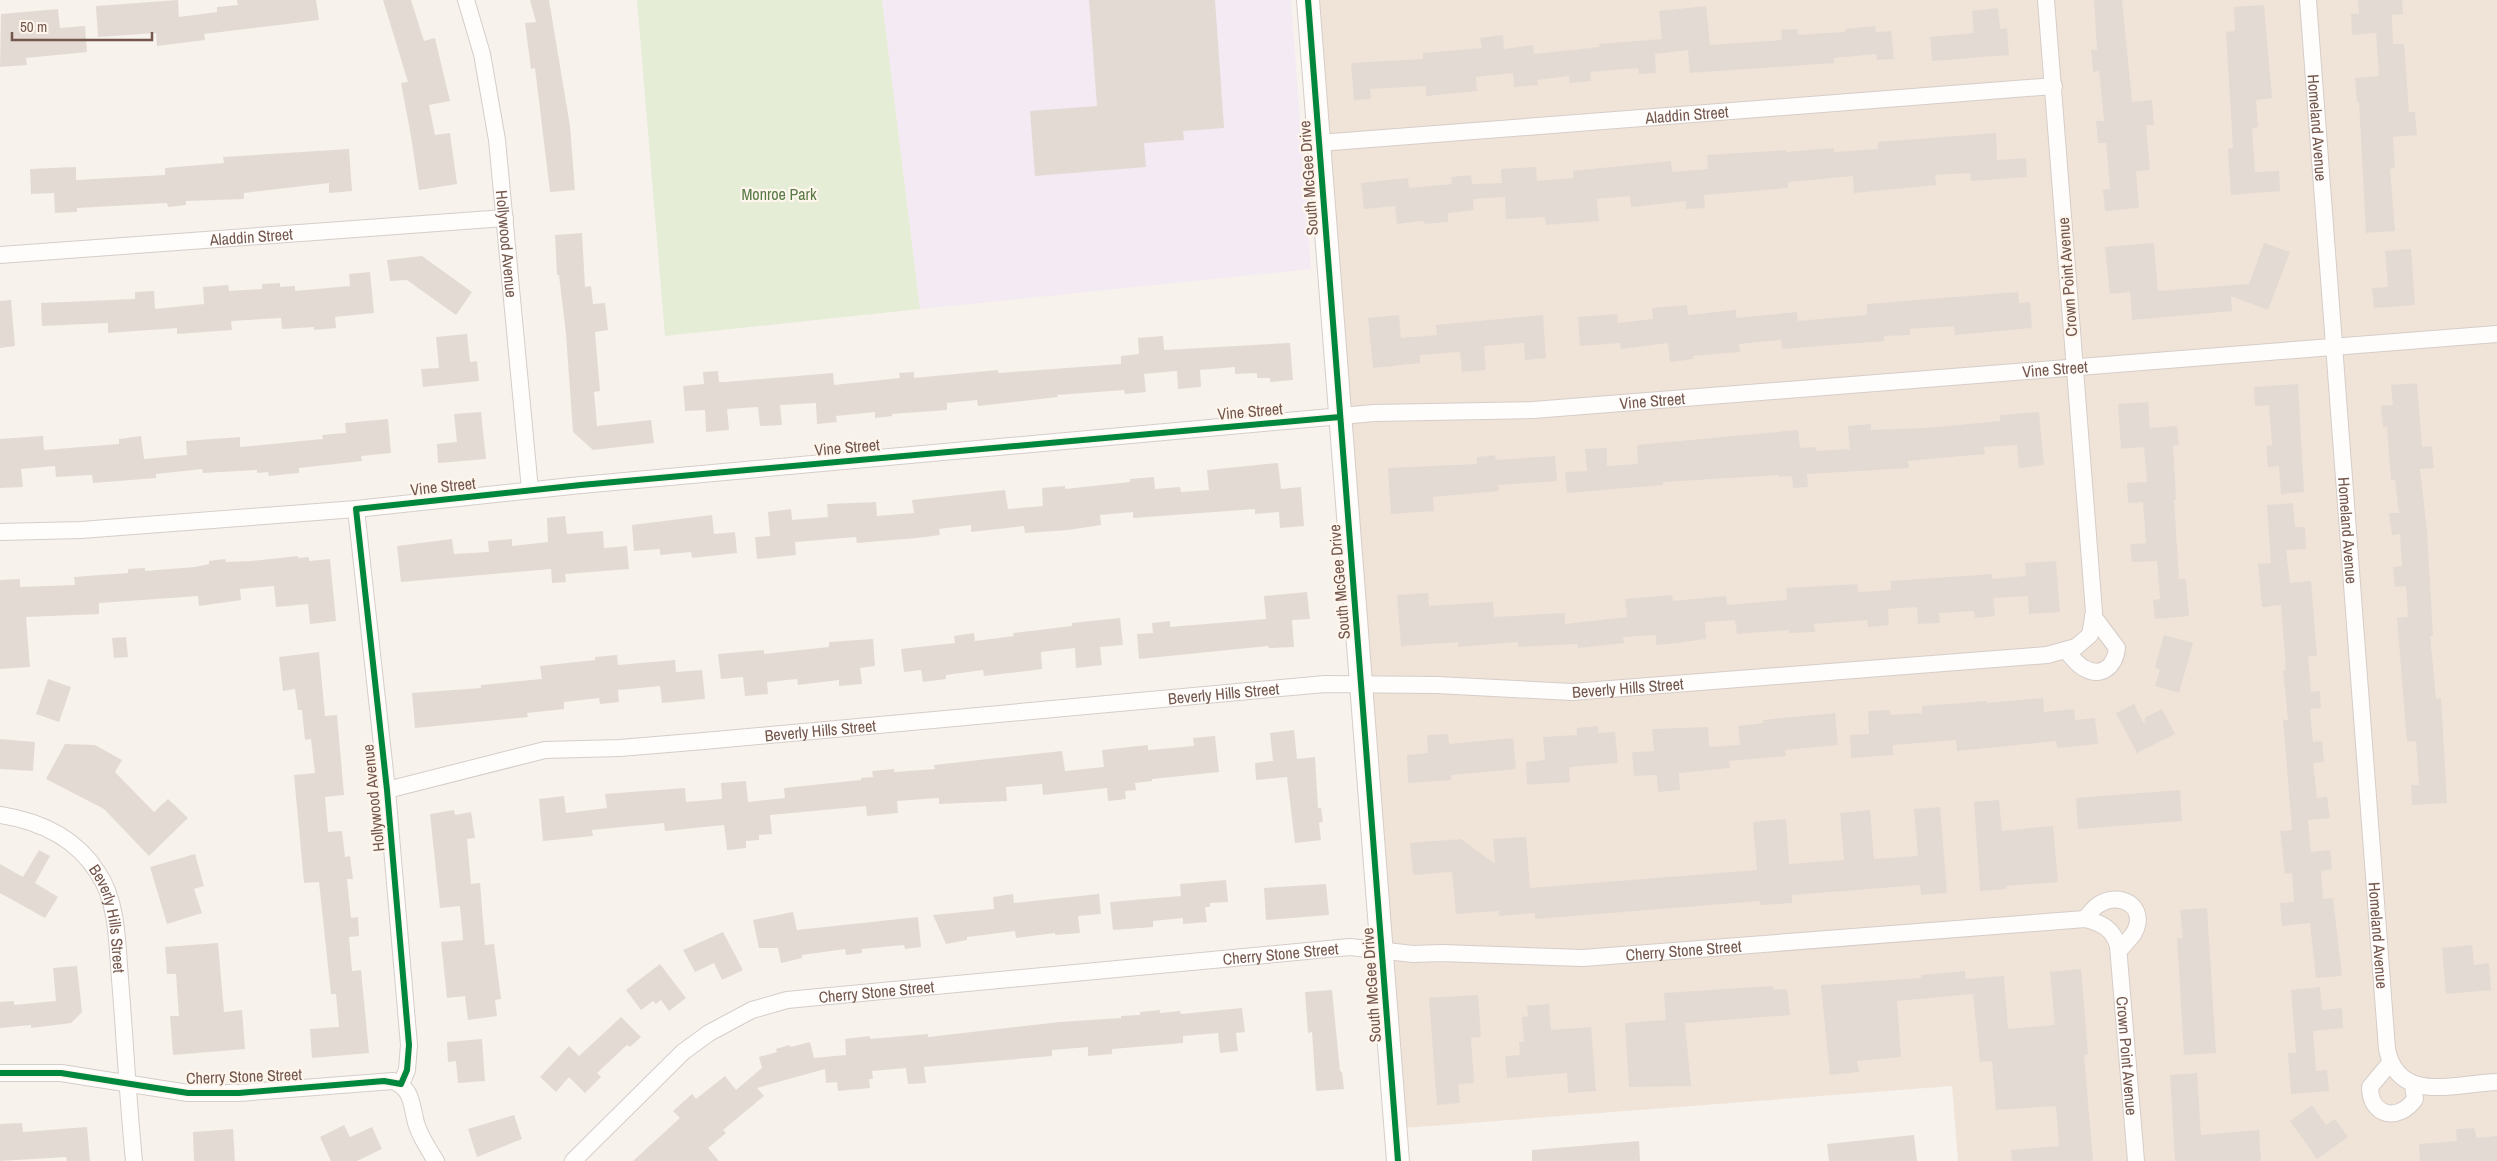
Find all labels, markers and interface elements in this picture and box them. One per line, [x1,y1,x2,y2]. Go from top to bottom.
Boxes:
scale bar [12,10,152,42]
text: 50 m [20,16,47,37]
street label: Homeland Avenue [2303,73,2333,182]
street label: Aladdin Street [1644,100,1730,129]
street label: South McGee Drive [1293,120,1323,236]
park label: Monroe Park [741,183,817,205]
street label: Hollywood Avenue [491,189,523,299]
street label: Crown Point Avenue [2052,217,2082,337]
street label: Aladdin Street [208,223,294,251]
street label: Vine Street [2021,355,2089,382]
street label: Vine Street [1619,387,1686,414]
street label: Vine Street [1216,397,1284,425]
street label: Vine Street [813,433,881,461]
street label: Vine Street [409,472,477,500]
street label: Homeland Avenue [2333,476,2363,585]
street label: South McGee Drive [1323,524,1355,640]
street label: Beverly Hills Street [1571,672,1685,703]
street label: Beverly Hills Street [1167,677,1280,709]
street label: Beverly Hills Street [764,714,877,746]
street label: Hollywood Avenue [356,743,390,853]
street label: Beverly Hills Street [84,860,131,974]
street label: Homeland Avenue [2363,881,2393,990]
street label: South McGee Drive [1356,927,1386,1043]
street label: Cherry Stone Street [1625,935,1743,966]
street label: Cherry Stone Street [1222,937,1340,970]
street label: Cherry Stone Street [818,975,936,1008]
street label: Crown Point Avenue [2111,995,2143,1116]
street label: Cherry Stone Street [186,1063,303,1089]

